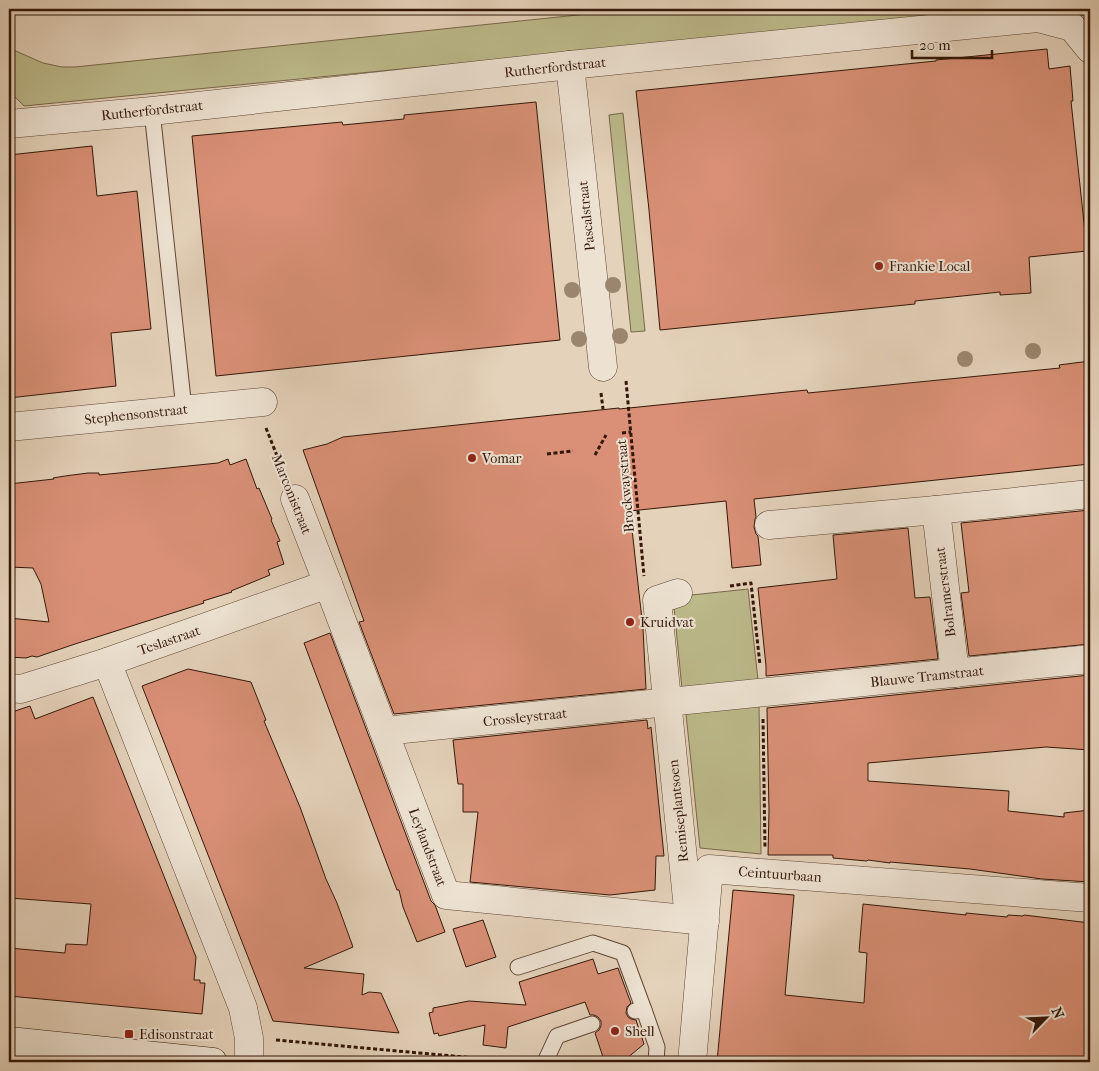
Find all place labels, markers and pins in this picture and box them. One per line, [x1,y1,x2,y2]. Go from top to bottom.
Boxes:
place label: Frankie Local [889,258,970,275]
marker: Frankie Local [873,260,885,272]
place label: Vomar [481,450,521,467]
marker: Vomar [466,452,478,464]
place label: Kruidvat [640,614,694,631]
marker: Kruidvat [624,616,636,628]
place label: Shell [625,1023,655,1040]
marker: Shell [609,1025,621,1037]
place label: Edisonstraat [139,1026,214,1043]
marker: Edisonstraat [123,1028,135,1040]

